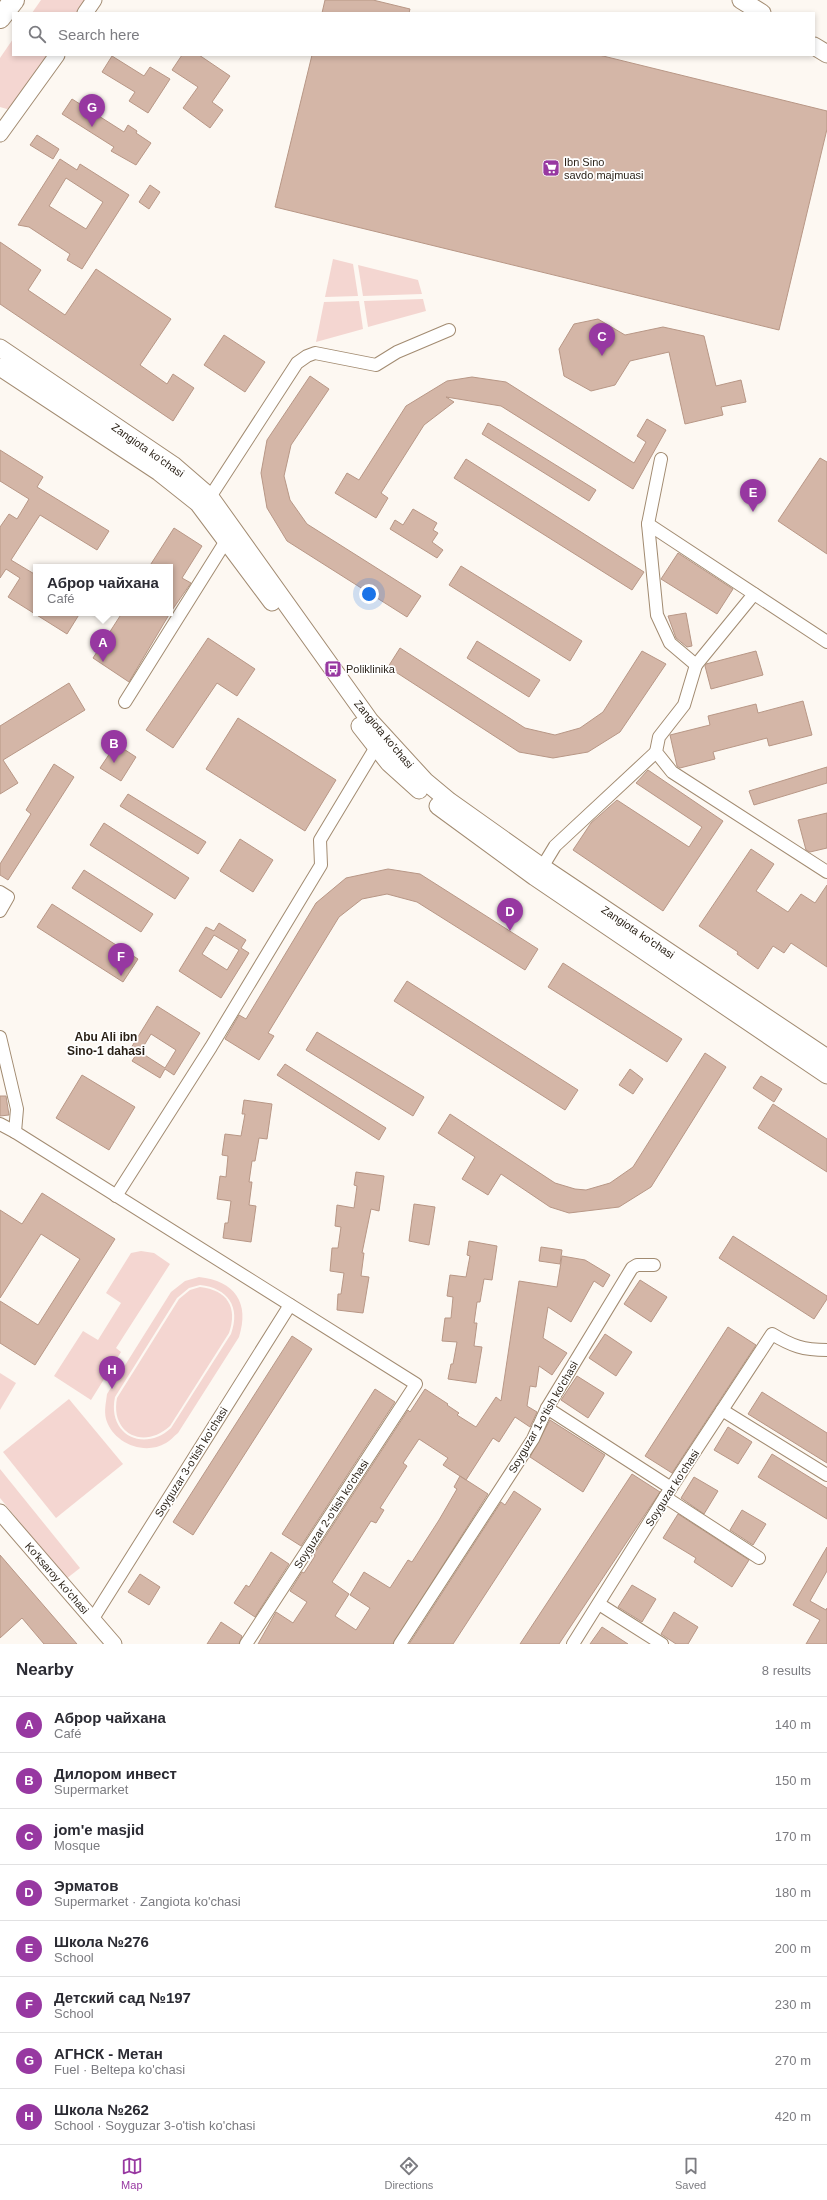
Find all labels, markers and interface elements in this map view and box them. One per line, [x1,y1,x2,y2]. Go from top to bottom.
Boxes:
search box [12,12,815,56]
icon: search [26,23,48,45]
text: Search here [58,26,140,43]
pin: G [79,94,105,127]
place label: Ibn Sino savdo majmuasi [564,156,643,181]
supermarket icon: Ibn Sino savdo majmuasi [541,158,561,178]
pin: C [589,323,615,356]
street label: Zangiota ko'chasi [110,421,186,479]
pin: E [740,479,766,512]
popup [33,564,173,616]
text: Аброр чайхана [47,574,159,591]
your location [359,584,379,604]
text: Café [47,591,75,606]
pin: A [90,629,116,662]
bus stop icon: Poliklinika [323,659,343,679]
place label: Poliklinika [346,663,396,675]
street label: Zangiota ko'chasi [352,697,416,771]
pin: B [101,730,127,763]
pin: D [497,898,523,931]
street label: Zangiota ko'chasi [599,903,677,961]
pin: F [108,943,134,976]
district label: Abu Ali ibn Sino-1 dahasi [67,1030,145,1058]
pin: H [99,1356,125,1389]
street label: Soyguzar 1-o'tish ko'chasi [506,1359,580,1475]
street label: Soyguzar 3-o'tish ko'chasi [152,1405,230,1519]
street label: Soyguzar ko'chasi [643,1447,701,1529]
street label: Soyguzar 2-o'tish ko'chasi [291,1457,371,1571]
street label: Ko'ksaroy ko'chasi [23,1540,91,1616]
text: Nearby [16,1660,74,1679]
text: 8 results [762,1663,811,1678]
text: Аброр чайхана [54,1709,166,1726]
text: A [24,1717,34,1732]
text: 140 m [775,1717,811,1732]
text: Café [54,1726,81,1741]
text: Дилором инвест [54,1765,177,1782]
text: B [24,1773,34,1788]
text: 150 m [775,1773,811,1788]
text: Supermarket [54,1782,128,1797]
text: jom'e masjid [54,1821,144,1838]
text: C [24,1829,34,1844]
text: 170 m [775,1829,811,1844]
text: Mosque [54,1838,100,1853]
text: Эрматов [54,1877,118,1894]
text: D [24,1885,34,1900]
text: 180 m [775,1885,811,1900]
text: Supermarket · Zangiota ko'chasi [54,1894,241,1909]
text: Школа №276 [54,1933,149,1950]
text: E [25,1941,33,1956]
text: 200 m [775,1941,811,1956]
text: School [54,1950,94,1965]
text: Детский сад №197 [54,1989,191,2006]
text: F [25,1997,33,2012]
text: 230 m [775,1997,811,2012]
text: School [54,2006,94,2021]
text: АГНСК - Метан [54,2045,163,2062]
text: G [24,2053,34,2068]
text: 270 m [775,2053,811,2068]
text: Fuel · Beltepa ko'chasi [54,2062,185,2077]
text: Школа №262 [54,2101,149,2118]
text: H [24,2109,34,2124]
text: 420 m [775,2109,811,2124]
text: School · Soyguzar 3-o'tish ko'chasi [54,2118,256,2133]
tab: Map [121,2155,143,2191]
tab: Directions [384,2155,433,2191]
tab: Saved [675,2155,706,2191]

